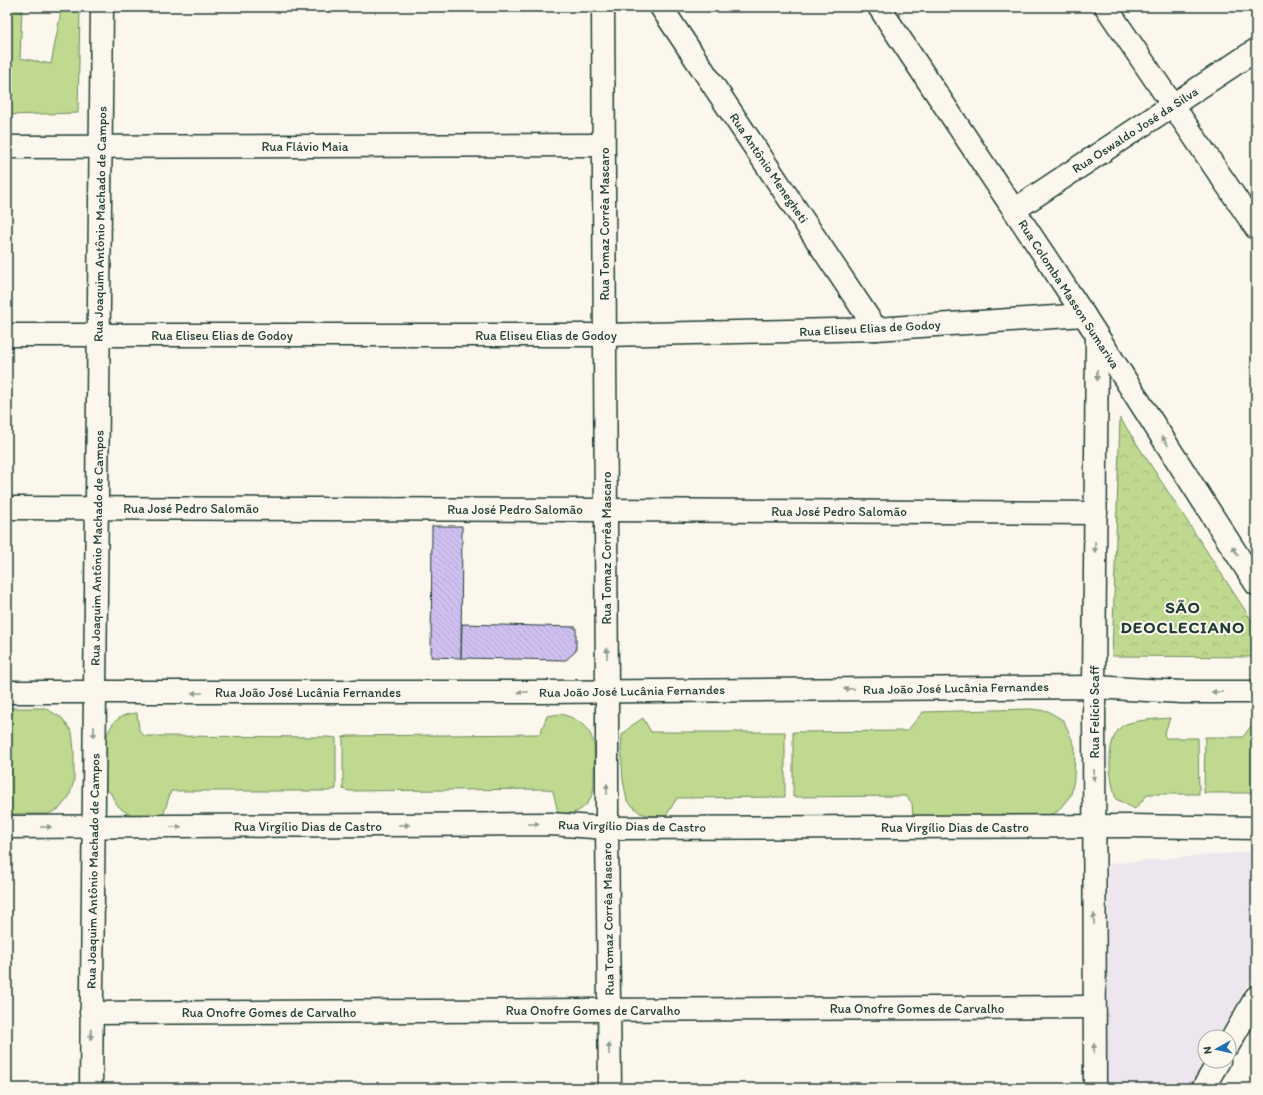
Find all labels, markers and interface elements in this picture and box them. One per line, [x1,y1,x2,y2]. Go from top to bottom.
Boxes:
street label: Rua Oswaldo José da Silva [1069,83,1201,176]
street label: Rua Joaquim Antônio Machado de Campos [90,106,110,342]
street label: Rua Antônio Menegheti [727,110,811,226]
street label: Rua Flávio Maia [261,139,349,154]
street label: Rua Tomaz Corrêa Mascaro [597,147,612,301]
street label: Rua Colomba Masson Sumariva [1015,217,1123,372]
street label: Rua Eliseu Elias de Godoy [799,317,941,339]
street label: Rua Eliseu Elias de Godoy [151,328,293,343]
street label: Rua Eliseu Elias de Godoy [475,328,617,343]
one-way arrow [1094,369,1100,382]
street label: Rua Joaquim Antônio Machado de Campos [87,430,107,666]
one-way arrow [1161,436,1169,446]
street label: Rua Tomaz Corrêa Mascaro [599,471,614,625]
street label: Rua José Pedro Salomão [123,501,259,516]
street label: Rua José Pedro Salomão [447,502,583,517]
street label: Rua José Pedro Salomão [771,504,907,519]
one-way arrow [1092,541,1098,554]
one-way arrow [1231,546,1239,556]
district label: SÃO DEOCLECIANO [1121,597,1245,637]
one-way arrow [604,646,610,659]
street label: Rua Felício Scaff [1087,665,1102,758]
street label: Rua João José Lucânia Fernandes [863,679,1049,697]
street label: Rua João José Lucânia Fernandes [539,682,725,700]
street label: Rua João José Lucânia Fernandes [215,685,401,700]
one-way arrow [842,686,855,692]
one-way arrow [516,689,529,695]
one-way arrow [1210,689,1223,695]
one-way arrow [190,690,203,696]
one-way arrow [91,726,97,739]
street label: Rua Joaquim Antônio Machado de Campos [83,753,103,989]
one-way arrow [1091,769,1097,782]
one-way arrow [604,782,610,795]
street label: Rua Virgílio Dias de Castro [558,817,706,835]
street label: Rua Virgílio Dias de Castro [234,819,382,834]
street label: Rua Virgílio Dias de Castro [881,820,1029,835]
one-way arrow [528,821,541,827]
one-way arrow [398,822,411,828]
one-way arrow [170,823,182,830]
one-way arrow [40,824,53,830]
street label: Rua Tomaz Corrêa Mascaro [599,842,617,996]
one-way arrow [1091,912,1097,925]
street label: Rua Onofre Gomes de Carvalho [830,1001,1005,1016]
street label: Rua Onofre Gomes de Carvalho [506,1003,681,1018]
street label: Rua Onofre Gomes de Carvalho [182,1005,357,1020]
one-way arrow [88,1028,94,1041]
north arrow [1197,1029,1237,1069]
one-way arrow [606,1042,612,1055]
one-way arrow [1091,1043,1098,1055]
text: N [1201,1046,1215,1055]

